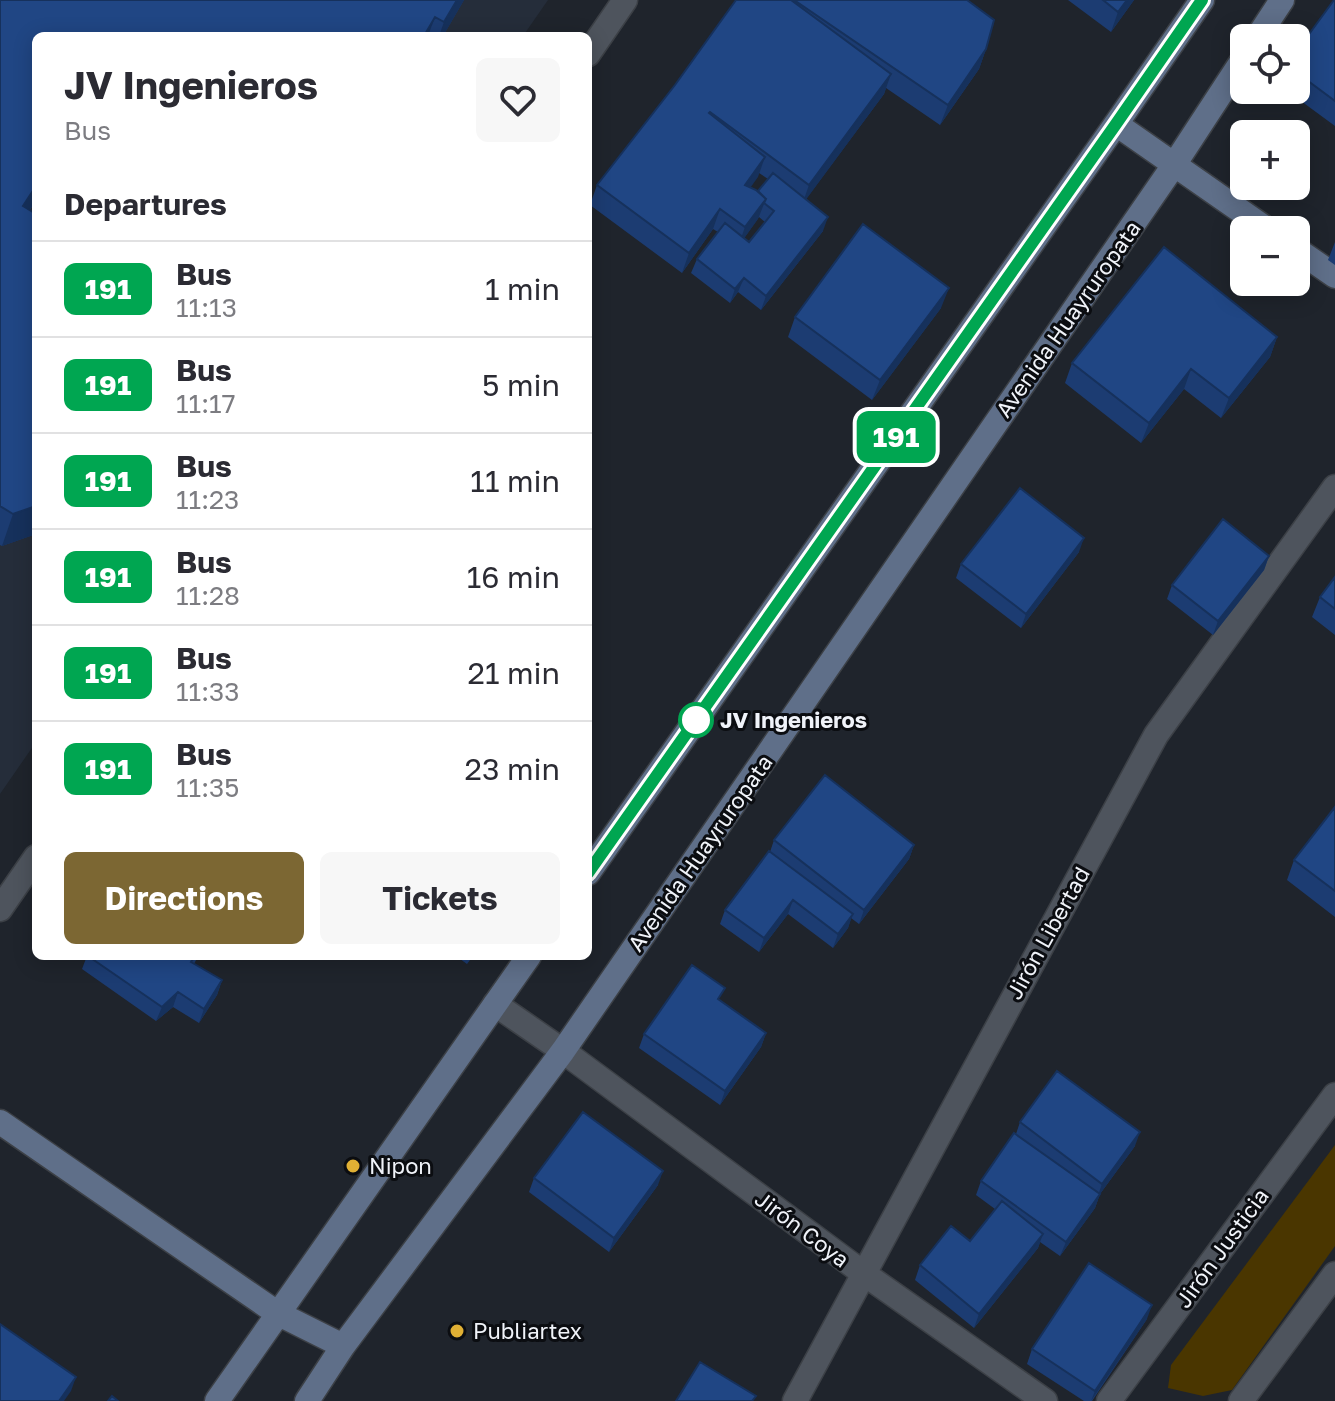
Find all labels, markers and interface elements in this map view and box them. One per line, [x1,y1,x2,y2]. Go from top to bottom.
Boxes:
map controls [1230,24,1310,296]
button: locate [1230,24,1310,104]
button: heart [476,58,560,142]
text: JV Ingenieros [64,62,318,107]
text: Bus [64,115,111,146]
button: + [1230,120,1310,200]
text: Departures [64,186,227,222]
street label: Avenida Huayruropata [990,215,1146,422]
button: − [1230,216,1310,296]
text: Bus [176,256,232,292]
text: 1 min [485,271,560,307]
text: 191 [85,272,131,305]
text: 11:13 [176,292,237,323]
text: Bus [176,352,232,388]
text: 5 min [482,367,560,403]
text: 191 [85,368,131,401]
text: 11:17 [176,388,235,419]
line badge: 191 [850,411,942,463]
text: 191 [873,420,919,453]
text: Bus [176,448,232,484]
text: 11 min [470,463,560,499]
text: 191 [85,464,131,497]
text: 11:23 [176,484,239,515]
text: Bus [176,544,232,580]
text: 16 min [467,559,560,595]
text: 191 [85,560,131,593]
text: 11:28 [176,580,240,611]
text: Bus [176,640,232,676]
text: 21 min [468,655,560,691]
text: 191 [85,656,131,689]
text: 11:33 [176,676,239,707]
marker: JV Ingenieros [679,703,713,737]
place label: JV Ingenieros [720,706,867,733]
text: Bus [176,736,232,772]
street label: Avenida Huayruropata [622,749,778,956]
text: 23 min [465,751,560,787]
text: 191 [85,752,131,785]
text: 11:35 [176,772,239,803]
button: Directions [64,852,304,944]
button: Tickets [320,852,560,944]
street label: Jirón Libertad [1000,862,1095,1004]
place label: Nipon [369,1152,432,1179]
marker: Nipon [344,1157,362,1175]
street label: Jirón Justicia [1169,1183,1274,1313]
street label: Jirón Coya [750,1185,855,1273]
place label: Publiartex [473,1317,582,1344]
marker: Publiartex [448,1322,466,1340]

